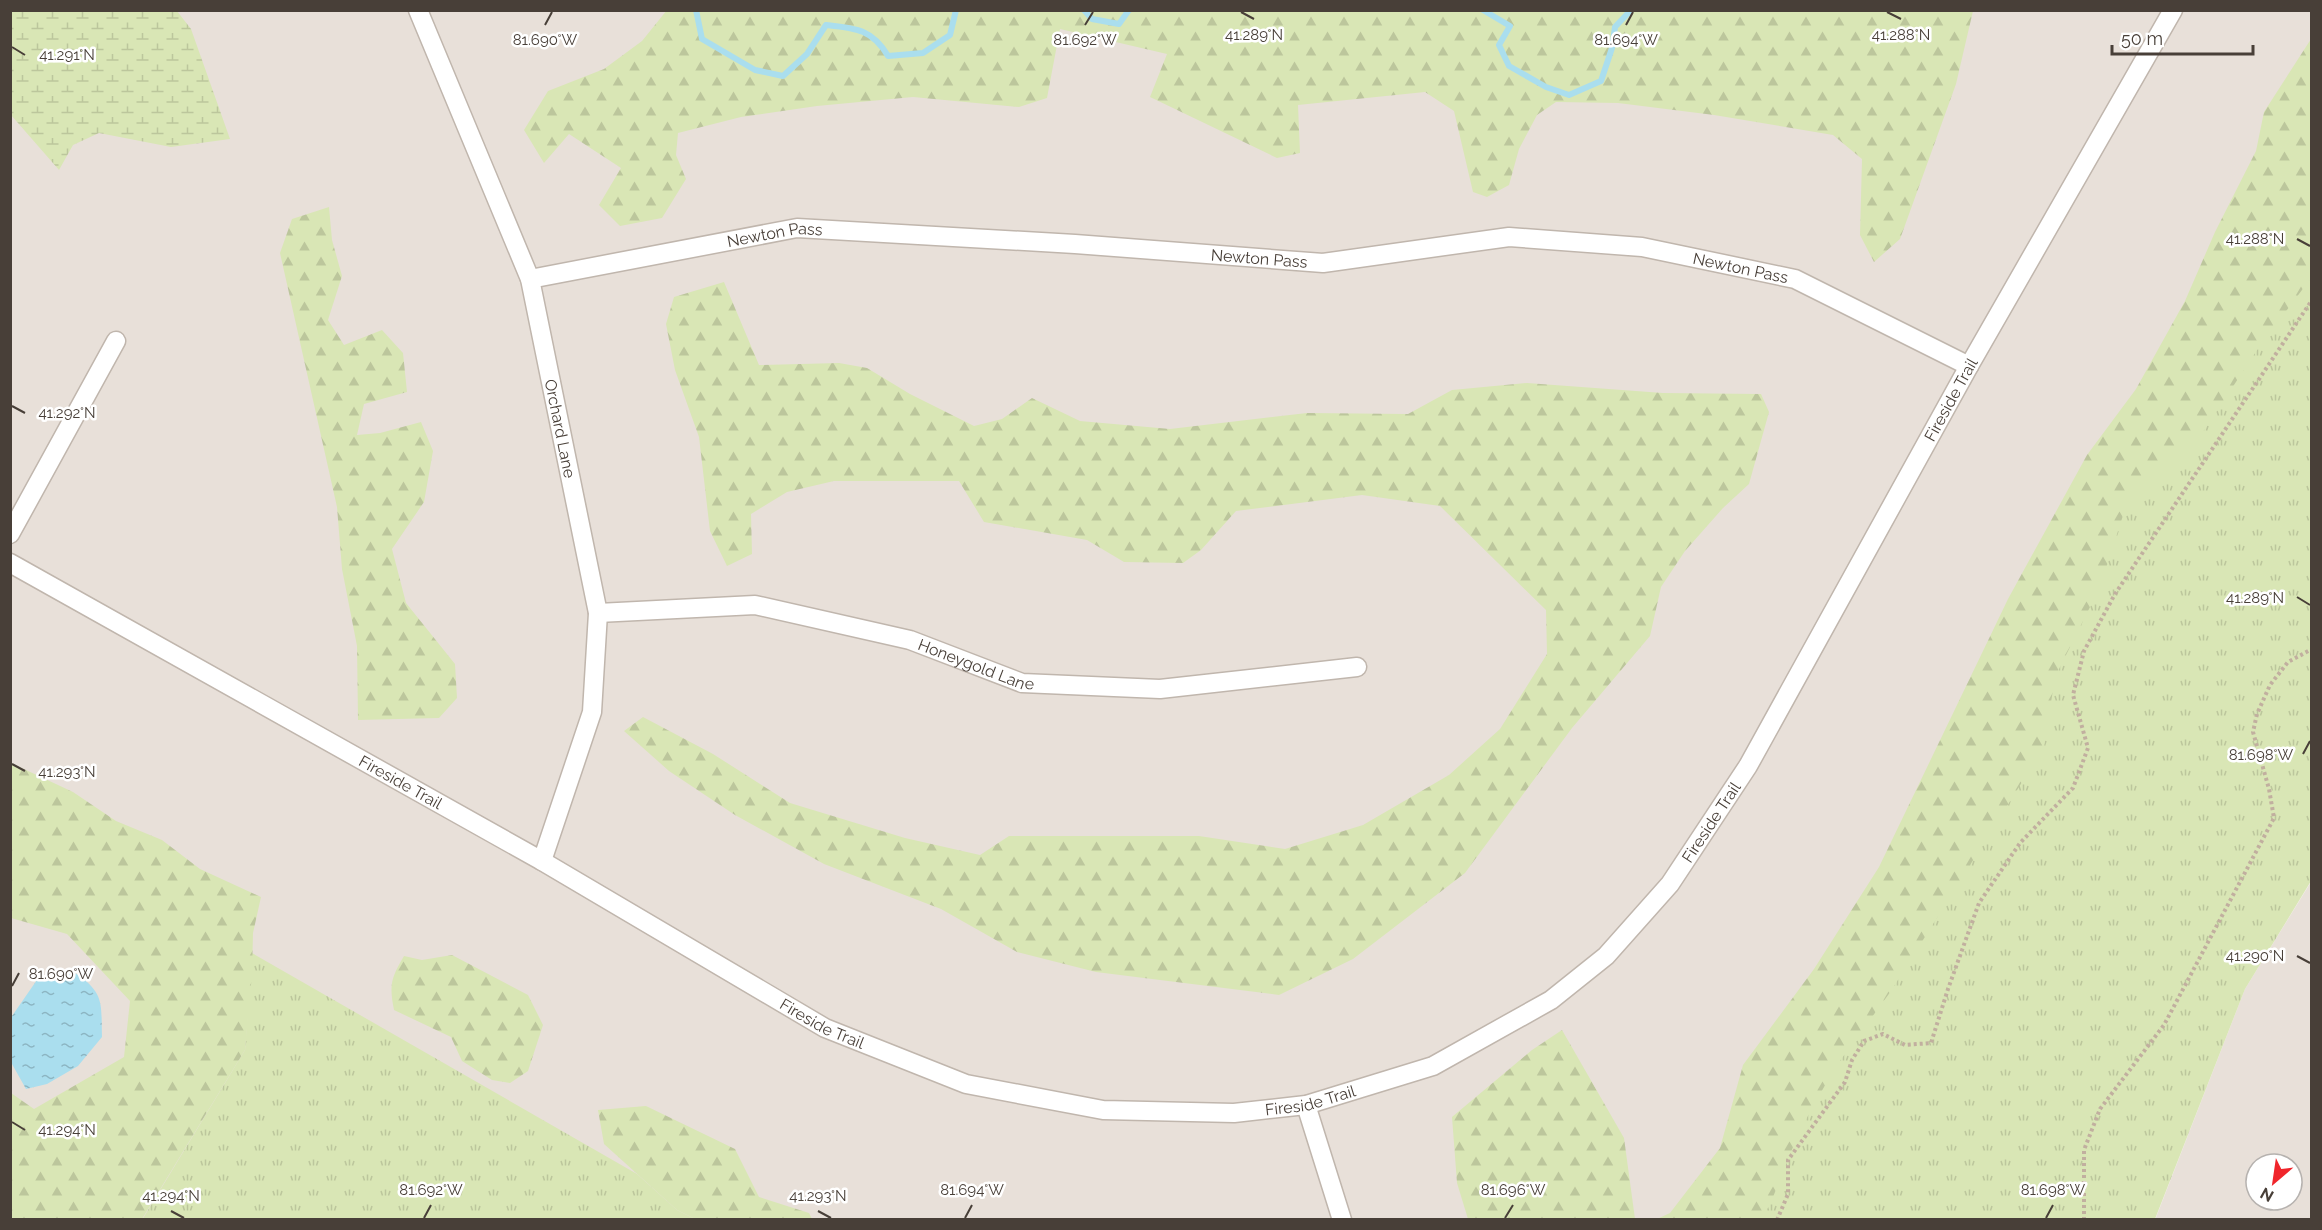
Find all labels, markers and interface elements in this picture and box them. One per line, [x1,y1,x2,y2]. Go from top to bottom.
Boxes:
scale bar [2112,18,2253,56]
text: 41.289°N [1225,26,1283,44]
text: 41.288°N [1872,26,1930,44]
text: 50 m [2121,28,2163,49]
text: 81.690°W [513,31,578,49]
text: 81.692°W [1053,31,1117,49]
text: 81.694°W [1594,31,1658,49]
text: 41.291°N [39,46,95,64]
street label: Newton Pass [725,218,823,251]
text: 41.288°N [2226,230,2284,248]
street label: Newton Pass [1210,245,1308,271]
street label: Newton Pass [1691,248,1790,287]
street label: Fireside Trail [1920,354,1982,445]
street label: Orchard Lane [541,377,580,480]
text: 41.292°N [38,404,96,422]
text: 41.289°N [2226,589,2284,607]
street label: Honeygold Lane [915,635,1035,693]
text: 81.698°W [2229,746,2294,764]
street label: Fireside Trail [356,751,446,813]
text: 41.293°N [38,763,96,781]
street label: Fireside Trail [1677,778,1745,866]
text: 41.290°N [2226,947,2284,965]
text: 81.690°W [29,965,94,983]
street label: Fireside Trail [777,994,868,1053]
street label: Fireside Trail [1264,1081,1358,1119]
text: 41.294°N [38,1121,96,1139]
north arrow [2244,1152,2304,1212]
text: 81.692°W [399,1181,463,1199]
text: 81.694°W [940,1181,1004,1199]
text: 81.696°W [1481,1181,1546,1199]
text: 81.698°W [2021,1181,2086,1199]
text: N [2257,1183,2277,1206]
text: 41.294°N [142,1187,200,1205]
text: 41.293°N [789,1187,847,1205]

